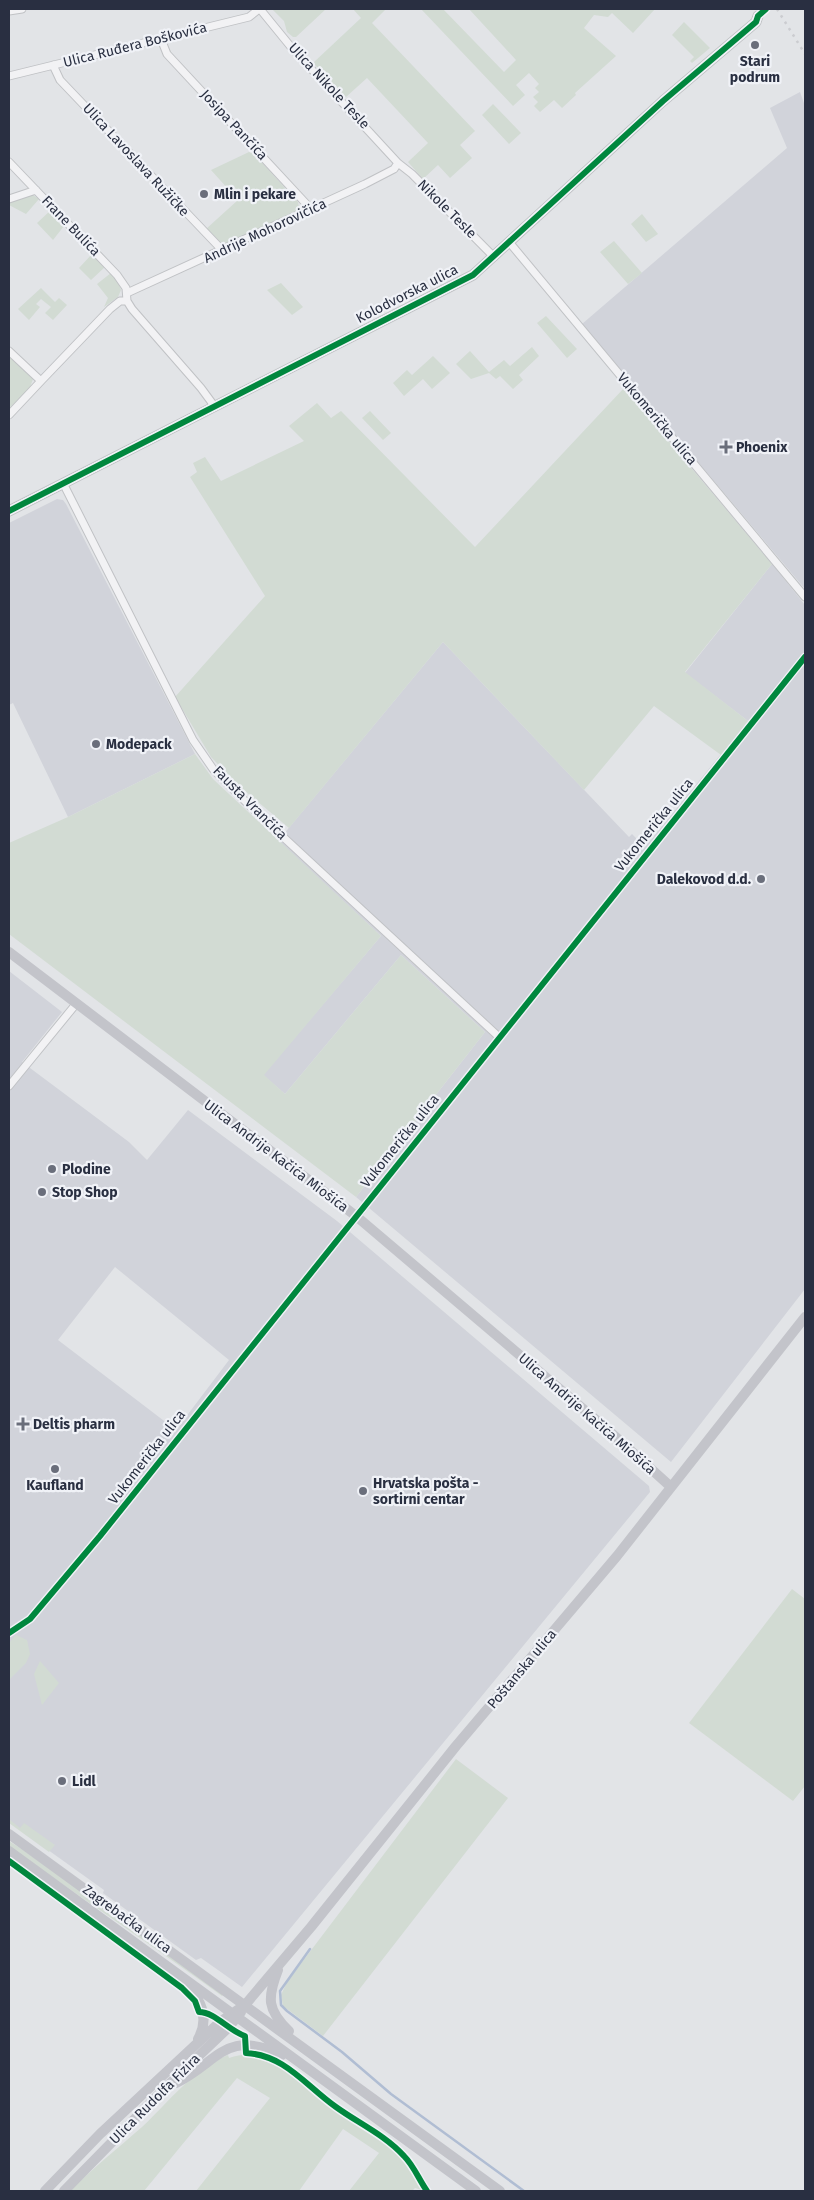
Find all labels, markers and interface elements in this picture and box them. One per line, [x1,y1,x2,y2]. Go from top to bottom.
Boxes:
street label: Ulica Ruđera Boškovića [61,19,209,71]
street label: Ulica Nikole Tesle [285,39,373,133]
marker: Stari podrum [749,39,761,51]
place label: Stari podrum [730,53,780,86]
street label: Josipa Pančića [197,86,271,164]
street label: Ulica Lavoslava Ružičke [79,100,193,220]
street label: Nikole Tesle [414,176,480,242]
place label: Mlin i pekare [214,186,296,203]
marker: Mlin i pekare [198,188,210,200]
street label: Frane Bulića [38,192,104,260]
street label: Andrije Mohorovičića [201,195,329,267]
street label: Kolodvorska ulica [353,261,461,327]
street label: Vukomerička ulica [613,369,701,469]
place label: Phoenix [736,439,788,456]
marker: Phoenix [720,441,732,453]
place label: Modepack [106,736,172,753]
marker: Modepack [90,738,102,750]
street label: Fausta Vrančića [209,762,291,844]
street label: Vukomerička ulica [611,775,697,875]
place label: Dalekovod d.d. [657,871,751,888]
marker: Dalekovod d.d. [755,873,767,885]
street label: Vukomerička ulica [357,1091,443,1191]
street label: Ulica Andrije Kačića Miošića [200,1096,352,1216]
place label: Plodine [62,1161,111,1178]
marker: Plodine [46,1163,58,1175]
place label: Stop Shop [52,1184,118,1201]
marker: Stop Shop [36,1186,48,1198]
street label: Ulica Andrije Kačića Miošića [515,1350,659,1478]
street label: Vukomerička ulica [105,1406,189,1508]
place label: Deltis pharm [33,1416,115,1433]
marker: Deltis pharm [17,1418,29,1430]
marker: Kaufland [49,1463,61,1475]
place label: Hrvatska pošta - sortirni centar [373,1475,479,1508]
place label: Kaufland [26,1477,84,1494]
marker: Hrvatska pošta - sortirni centar [357,1485,369,1497]
street label: Poštanska ulica [484,1626,560,1712]
place label: Lidl [72,1773,97,1790]
marker: Lidl [56,1775,68,1787]
street label: Zagrebačka ulica [79,1881,175,1957]
street label: Ulica Rudolfa Fizira [106,2050,204,2148]

